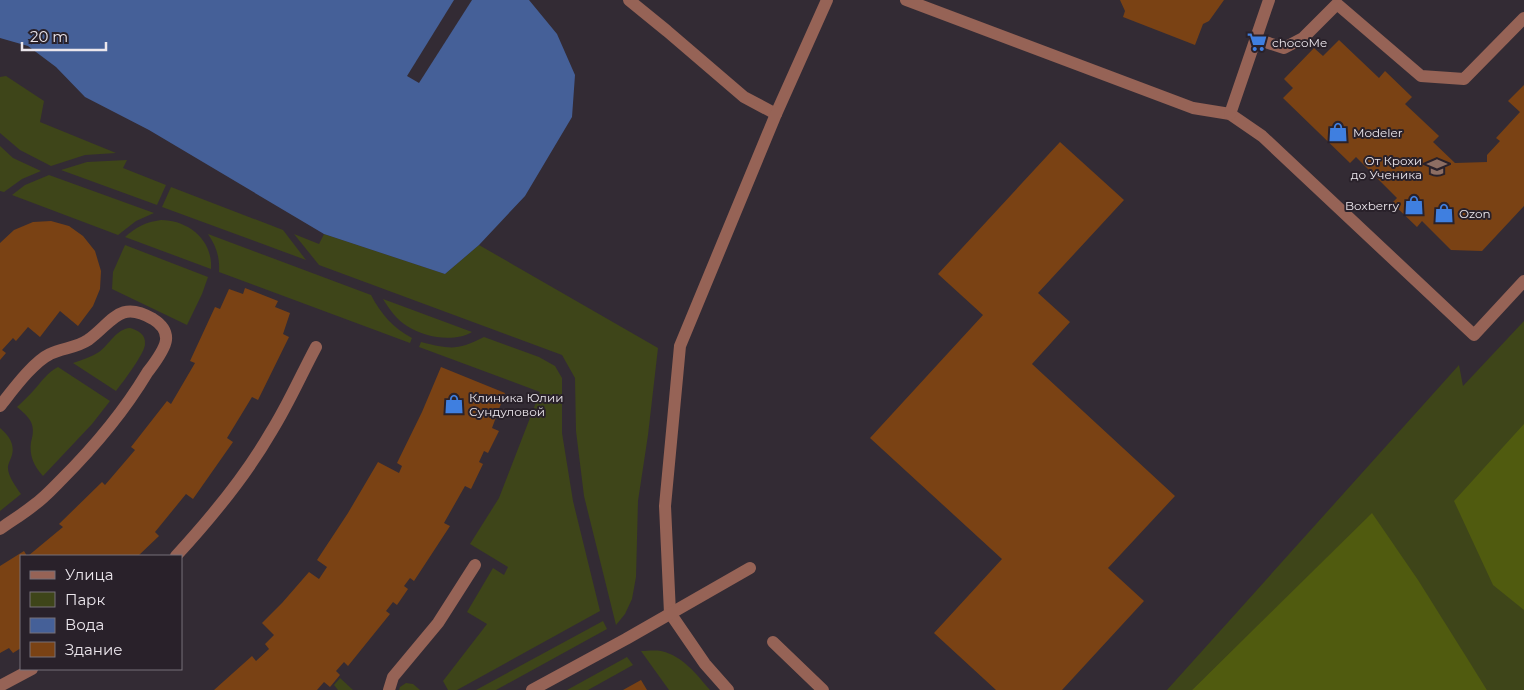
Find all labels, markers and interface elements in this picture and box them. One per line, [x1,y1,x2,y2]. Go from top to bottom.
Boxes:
scale bar [22,20,106,52]
text: 20 m [30,27,68,46]
supermarket icon: chocoMe [1246,31,1268,53]
place label: chocoMe [1272,35,1327,50]
shop icon: Modeler [1327,121,1349,143]
place label: Modeler [1353,125,1403,140]
place label: От Крохи до Ученика [1351,153,1422,182]
school or university icon: От Крохи до Ученика [1426,156,1448,178]
shop icon: Boxberry [1403,194,1425,216]
place label: Boxberry [1345,198,1399,213]
shop icon: Ozon [1433,202,1455,224]
place label: Ozon [1459,206,1491,221]
place label: Клиника Юлии Сундуловой [469,390,563,419]
shop icon: Клиника Юлии Сундуловой [443,393,465,415]
legend [20,555,182,670]
text: Улица [65,565,113,584]
text: Парк [65,590,105,609]
text: Вода [65,615,104,634]
text: Здание [65,640,123,659]

